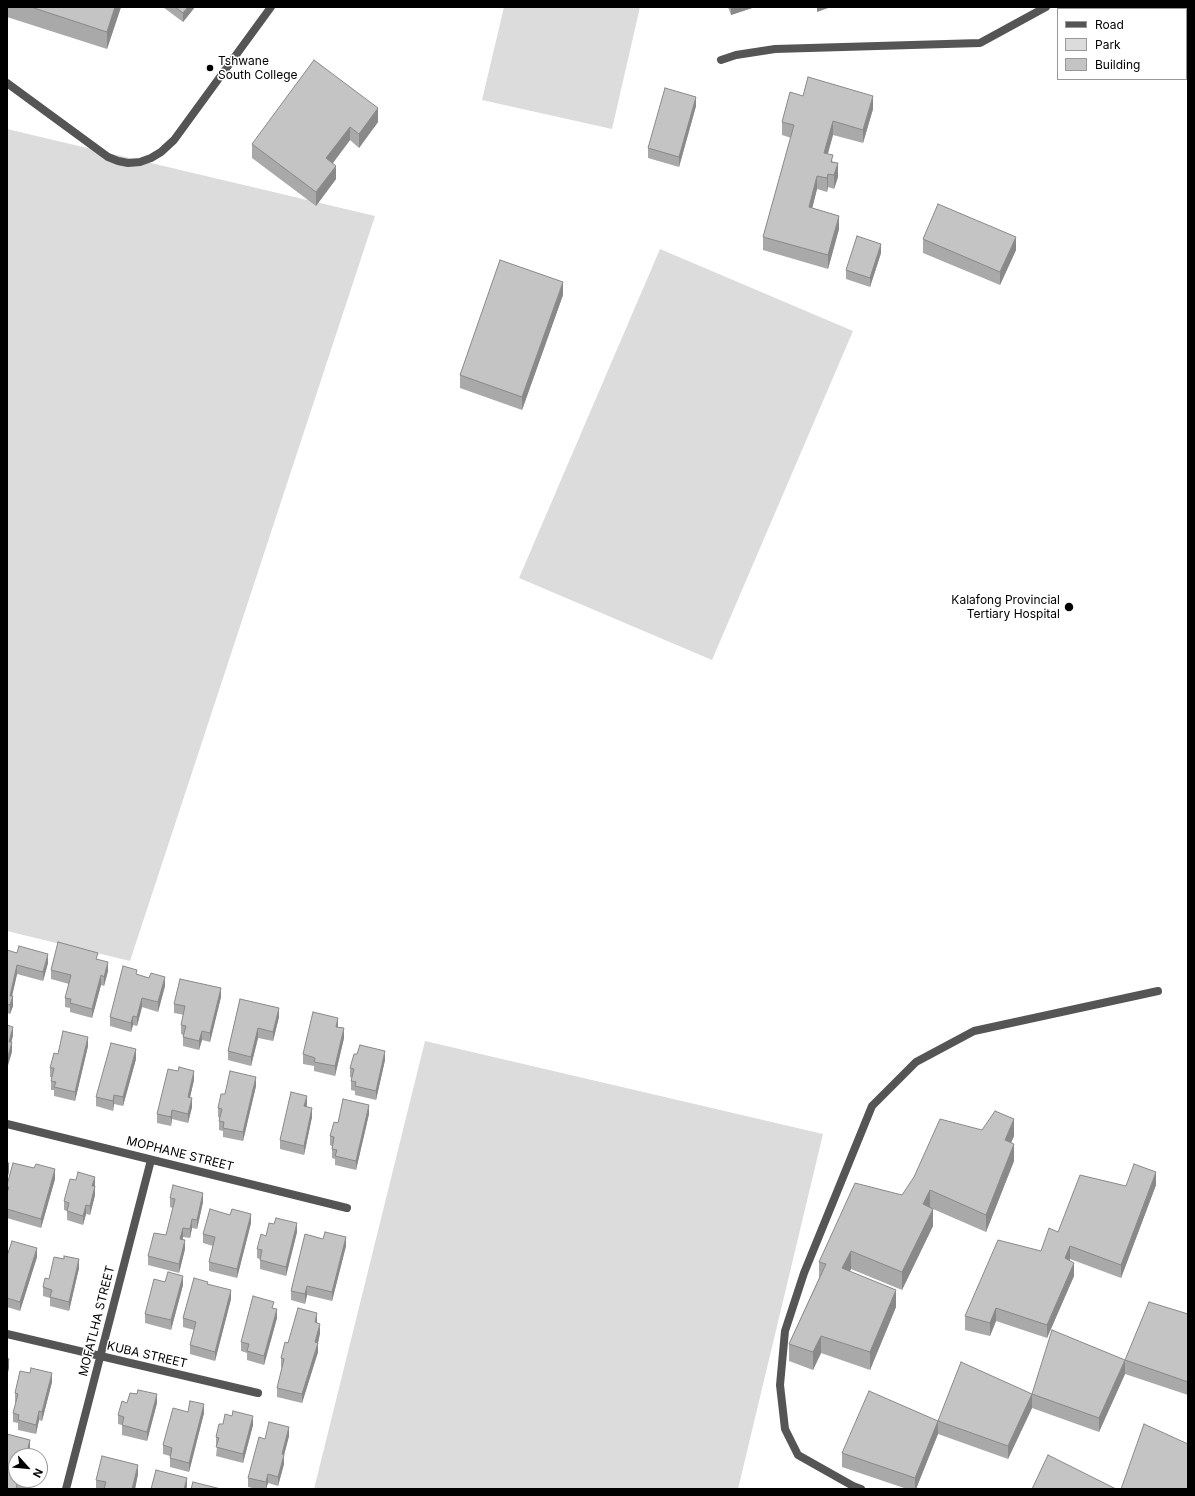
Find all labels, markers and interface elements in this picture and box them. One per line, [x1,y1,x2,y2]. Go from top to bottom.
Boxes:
legend [1057,8,1187,80]
text: Road [1095,17,1124,32]
text: Park [1095,37,1121,52]
place label: Tshwane South College [218,54,298,82]
text: Building [1095,57,1140,72]
marker: Tshwane South College [205,63,215,73]
place label: Kalafong Provincial Tertiary Hospital [951,593,1060,621]
marker: Kalafong Provincial Tertiary Hospital [1063,601,1075,613]
street label: MOPHANE STREET [125,1134,235,1174]
street label: MOFATLHA STREET [76,1264,118,1378]
street label: KUBA STREET [106,1339,188,1371]
north arrow [8,1448,48,1488]
text: N [30,1466,46,1480]

